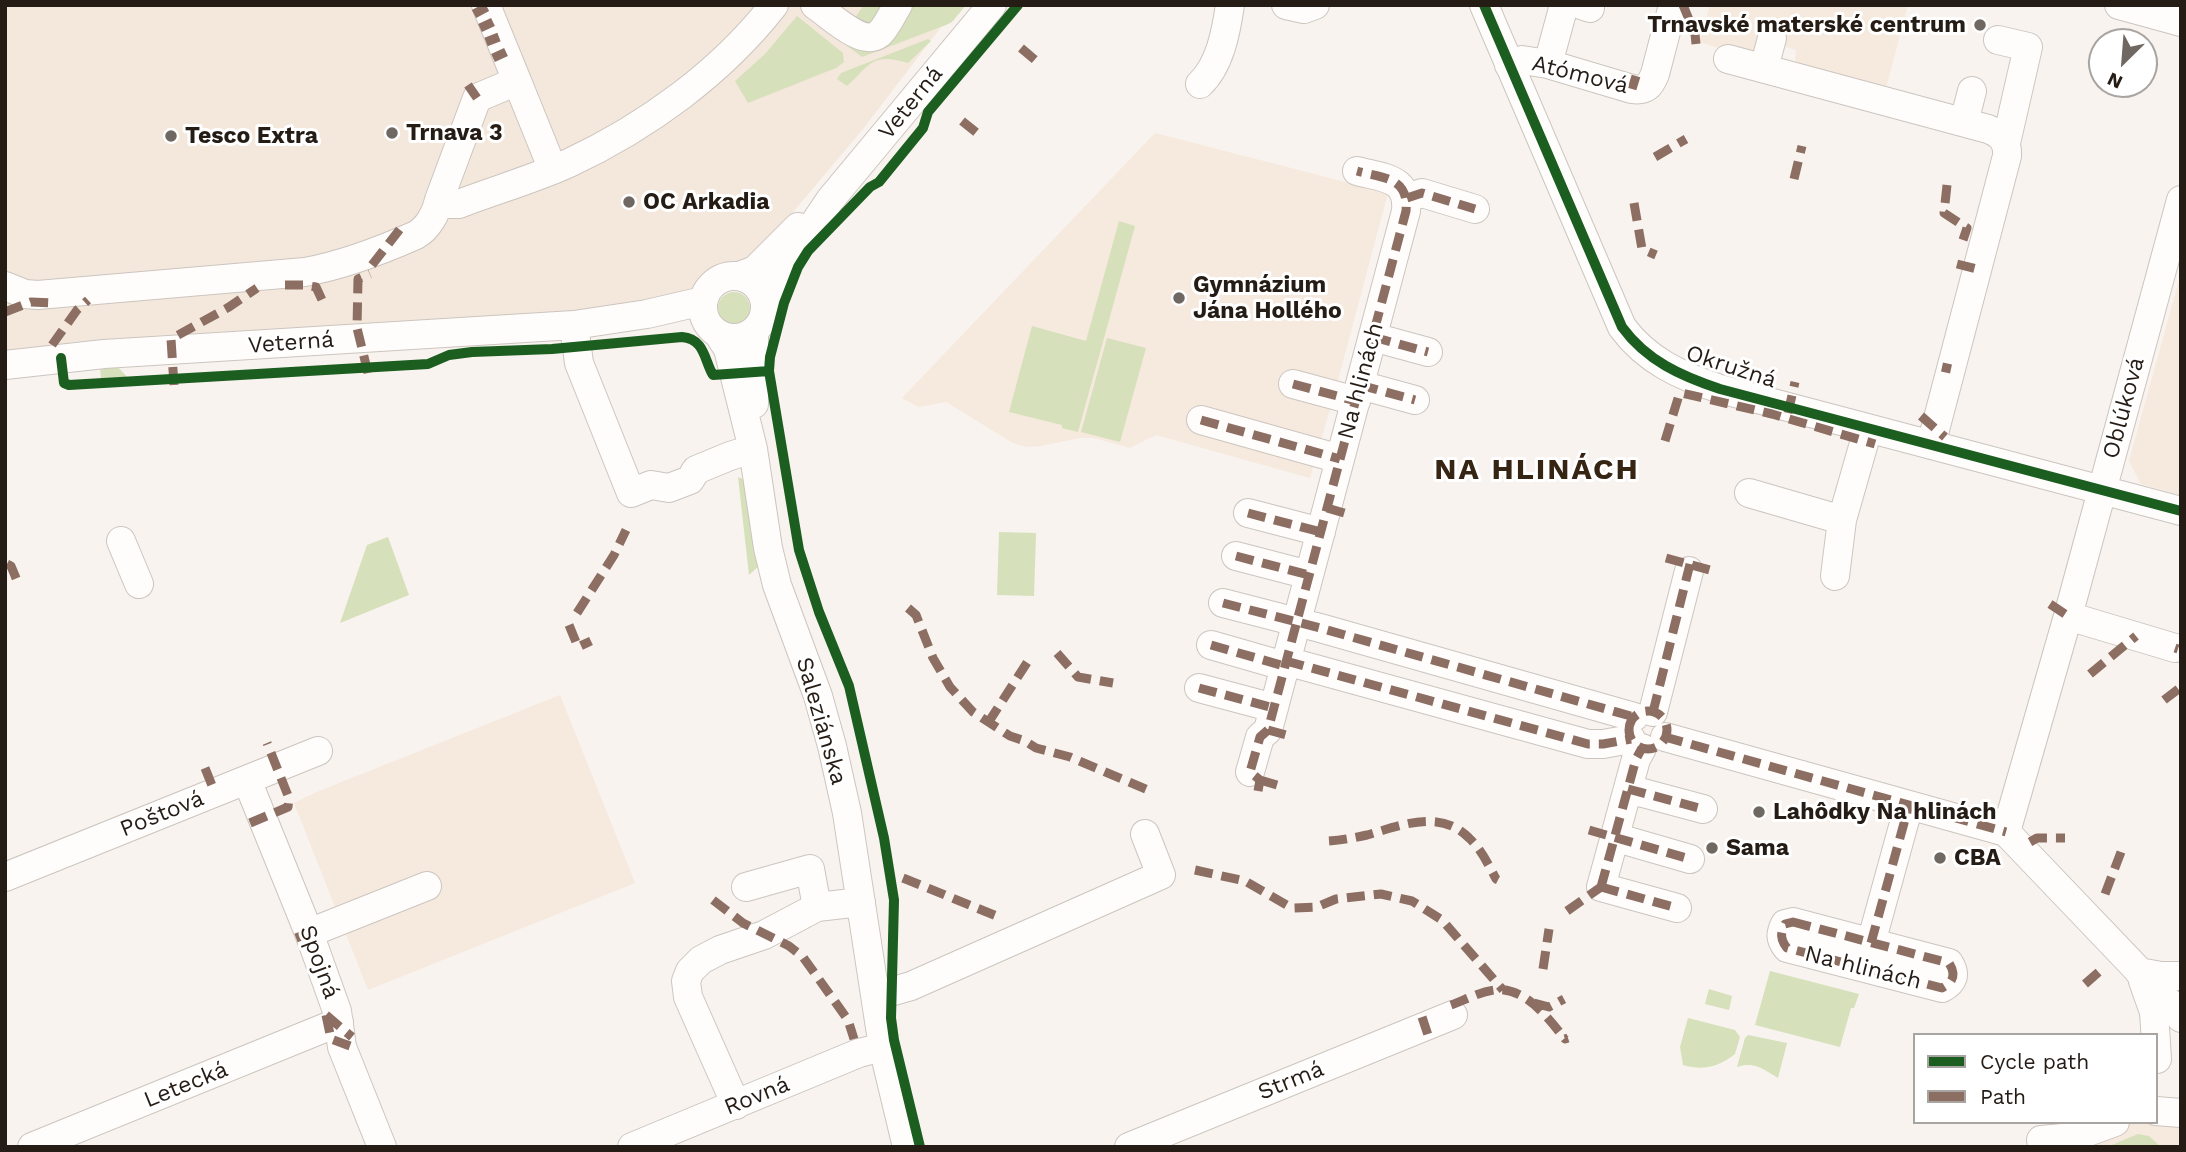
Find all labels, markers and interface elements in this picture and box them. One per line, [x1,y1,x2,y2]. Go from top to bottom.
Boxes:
place label: Trnavské materské centrum [1647,11,1966,39]
marker: Trnavské materské centrum [1972,17,1988,33]
north arrow [2088,28,2158,98]
street label: Atómová [1529,50,1631,100]
street label: Veterná [873,61,949,145]
text: N [2104,67,2126,94]
place label: Trnava 3 [406,119,503,147]
place label: Tesco Extra [185,122,318,150]
marker: Trnava 3 [384,125,400,141]
marker: Tesco Extra [163,128,179,144]
place label: OC Arkadia [643,188,770,216]
marker: OC Arkadia [621,194,637,210]
place label: Gymnázium Jána Hollého [1193,271,1342,325]
marker: Gymnázium Jána Hollého [1171,290,1187,306]
street label: Na hlinách [1332,320,1390,442]
street label: Veterná [247,326,335,360]
street label: Okružná [1682,339,1780,395]
street label: Oblúková [2097,354,2151,462]
district label: NA HLINÁCH [1436,452,1638,488]
street label: Saleziánska [790,654,852,788]
street label: Poštová [116,785,208,843]
place label: Lahôdky Na hlinách [1773,798,1997,826]
marker: Lahôdky Na hlinách [1751,804,1767,820]
place label: Sama [1726,834,1789,862]
marker: Sama [1704,840,1720,856]
place label: CBA [1954,844,2001,872]
marker: CBA [1932,850,1948,866]
street label: Spojná [293,921,345,1003]
street label: Na hlinách [1802,940,1924,996]
legend [1913,1033,2158,1124]
text: Cycle path [1980,1049,2089,1074]
street label: Strmá [1254,1055,1328,1107]
street label: Letecká [140,1056,232,1114]
street label: Rovná [720,1070,794,1122]
text: Path [1980,1084,2026,1109]

